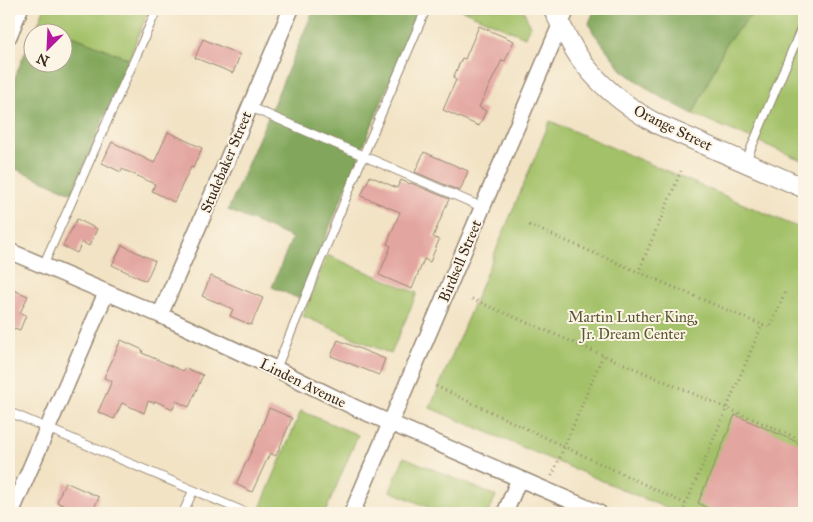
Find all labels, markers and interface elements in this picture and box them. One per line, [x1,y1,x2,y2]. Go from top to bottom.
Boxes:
north arrow [22,22,72,72]
text: N [34,49,52,70]
street label: Orange Street [631,101,716,155]
street label: Studebaker Street [197,108,256,215]
street label: Birdsell Street [435,217,486,305]
park label: Martin Luther King, Jr. Dream Center [568,308,698,344]
street label: Linden Avenue [257,354,349,412]

